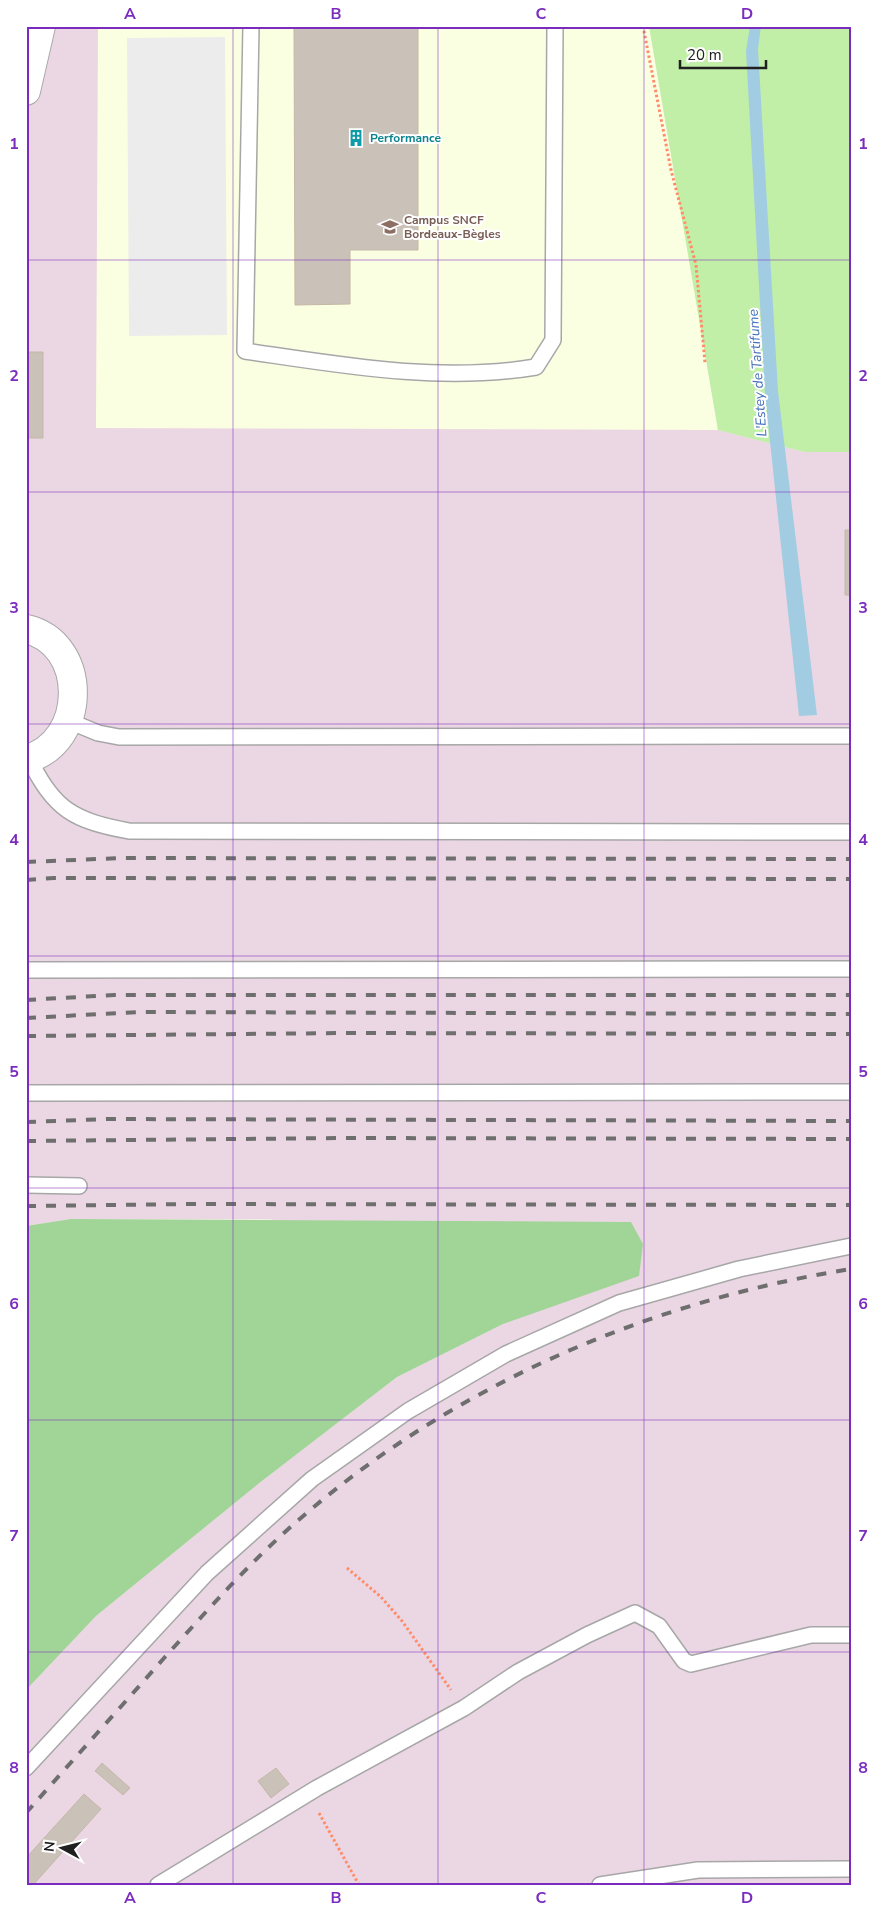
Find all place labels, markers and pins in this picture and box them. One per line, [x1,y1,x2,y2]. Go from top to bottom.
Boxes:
building icon: Performance [346,128,366,148]
place label: Performance [370,130,442,146]
place label: Campus SNCF Bordeaux-Bègles [404,212,501,242]
school or university icon: Campus SNCF Bordeaux-Bègles [380,217,400,237]

